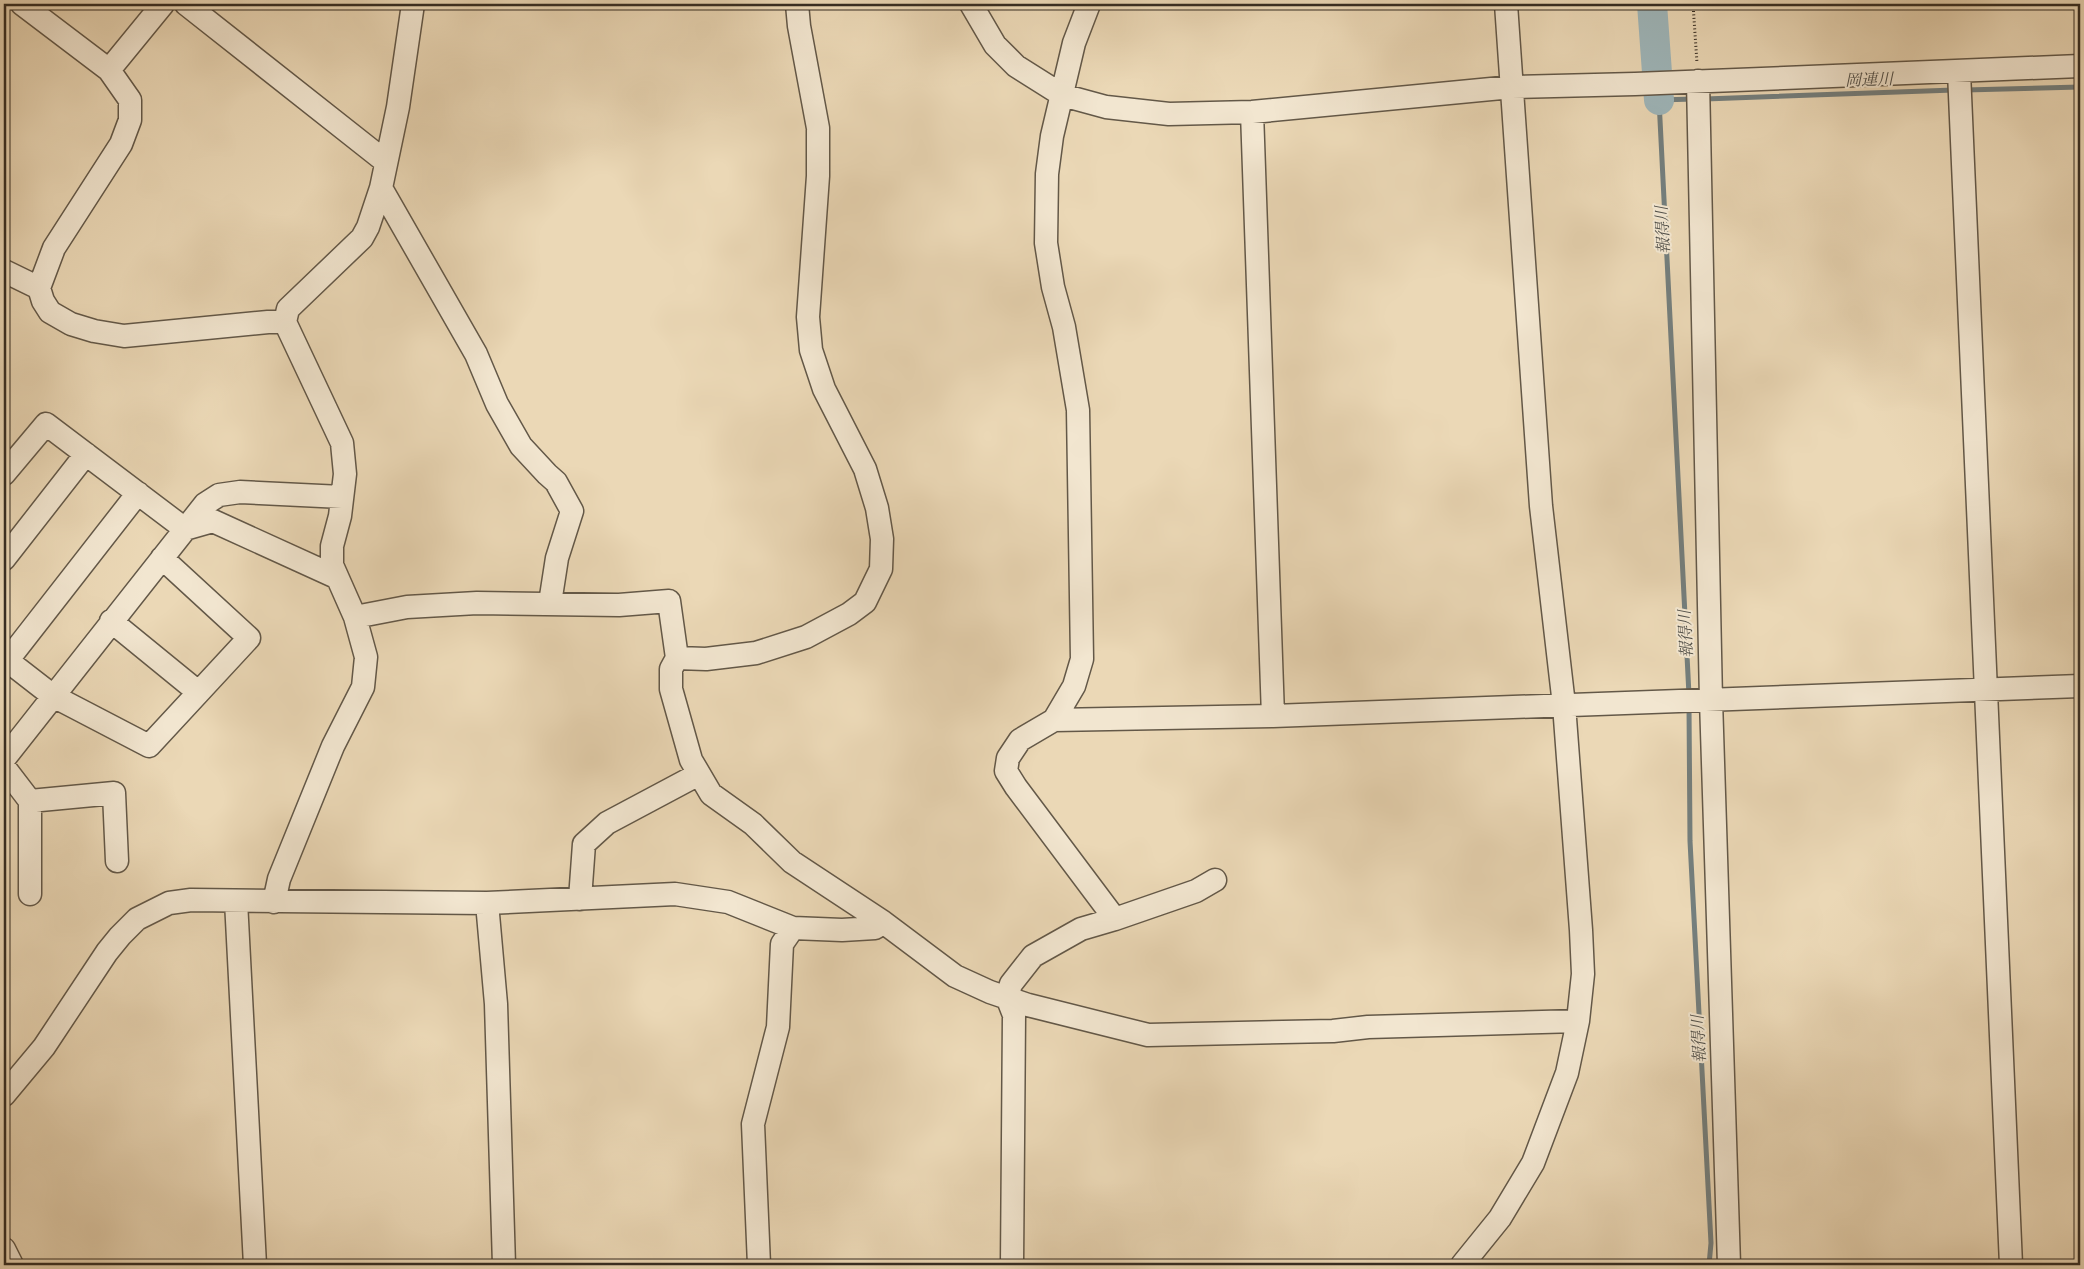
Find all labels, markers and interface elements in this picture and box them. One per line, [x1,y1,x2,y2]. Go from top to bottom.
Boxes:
water label: 岡連川 [1845,70,1895,92]
water label: 報得川 [1653,204,1675,254]
water label: 報得川 [1676,608,1698,658]
water label: 報得川 [1689,1013,1711,1063]

